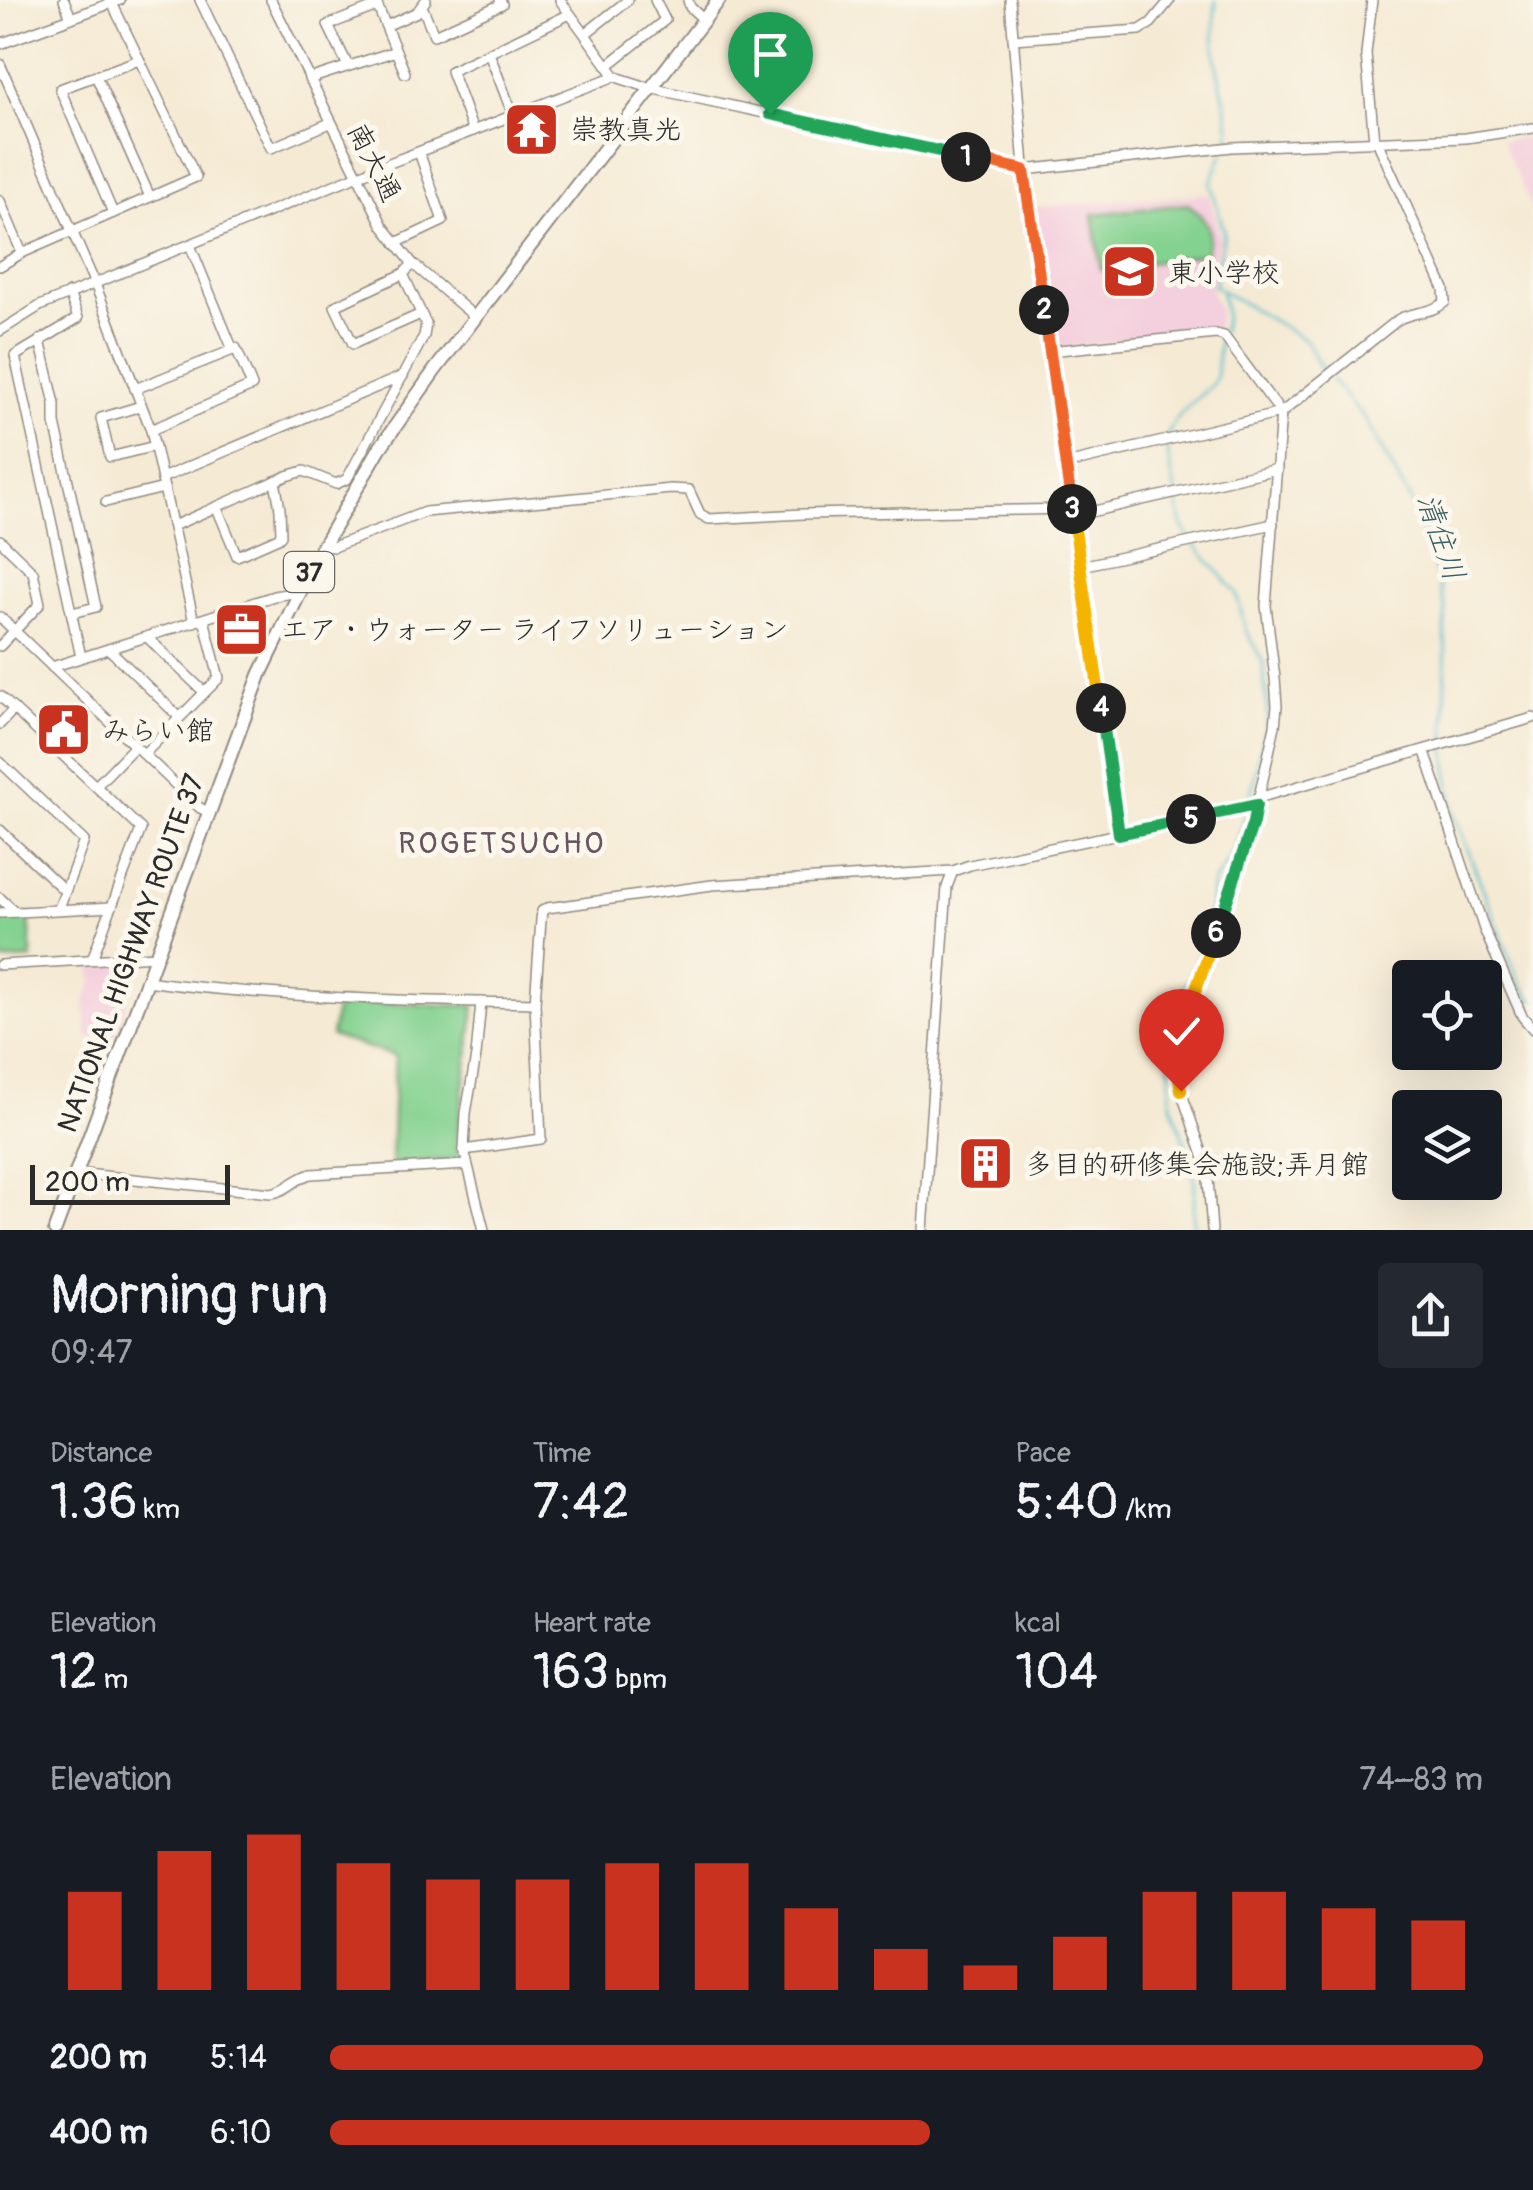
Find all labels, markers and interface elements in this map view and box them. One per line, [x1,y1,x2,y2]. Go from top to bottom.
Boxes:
pin [728,12,813,115]
icon: arrive [743,27,798,82]
temple icon: 崇教真光 [501,99,561,159]
place label: 崇教真光 [570,113,682,148]
street label: 南大通 [339,117,408,208]
pin: 1 [941,132,991,182]
text: 1 [961,139,971,174]
school or university icon: 東小学校 [1099,242,1159,302]
place label: 東小学校 [1168,256,1280,291]
pin: 2 [1019,285,1069,335]
text: 2 [1036,292,1052,327]
pin: 3 [1047,484,1097,534]
water label: 清住川 [1408,489,1473,586]
text: 3 [1064,491,1080,526]
road number: 37 [284,552,334,592]
office icon: エア・ウォーター ライフソリューション [212,599,272,659]
place label: エア・ウォーター ライフソリューション [281,613,789,648]
pin: 4 [1076,683,1126,733]
text: 4 [1093,690,1109,725]
public building icon: みらい館 [33,700,93,760]
place label: みらい館 [102,714,214,749]
street label: NATIONAL HIGHWAY ROUTE 37 [50,770,213,1137]
pin: 5 [1166,794,1216,844]
text: 5 [1183,801,1199,836]
district label: ROGETSUCHO [398,825,606,862]
pin: 6 [1191,908,1241,958]
text: 6 [1208,915,1224,950]
map controls [1392,960,1502,1200]
button: locate [1392,960,1502,1070]
pin [1139,989,1224,1092]
icon: check [1154,1004,1209,1059]
button: layers [1392,1090,1502,1200]
building icon: 多目的研修集会施設;弄月館 [956,1134,1016,1194]
place label: 多目的研修集会施設;弄月館 [1025,1148,1369,1183]
scale bar [30,1160,230,1204]
text: 200 m [45,1165,130,1200]
text: Morning run [50,1261,328,1330]
button: share [1378,1263,1483,1368]
text: 09:47 [50,1333,132,1373]
text: Distance [50,1436,152,1471]
text: Time [533,1436,591,1471]
text: Pace [1015,1436,1071,1471]
text: 1.36 [50,1471,138,1534]
text: 7:42 [533,1471,629,1534]
text: 5:40 [1015,1471,1119,1534]
text: km [138,1492,180,1527]
text: /km [1119,1492,1172,1527]
text: Elevation [50,1606,157,1641]
text: Heart rate [533,1606,651,1641]
text: kcal [1015,1606,1061,1641]
text: 12 [50,1641,98,1704]
text: 163 [533,1641,609,1704]
text: 104 [1015,1641,1098,1704]
text: m [98,1662,128,1697]
text: bpm [609,1662,667,1697]
text: Elevation [50,1760,172,1800]
text: 74–83 m [1359,1760,1483,1800]
text: 200 m [50,2038,147,2078]
text: 5:14 [210,2038,267,2078]
text: 400 m [50,2113,148,2153]
text: 6:10 [210,2113,272,2153]

